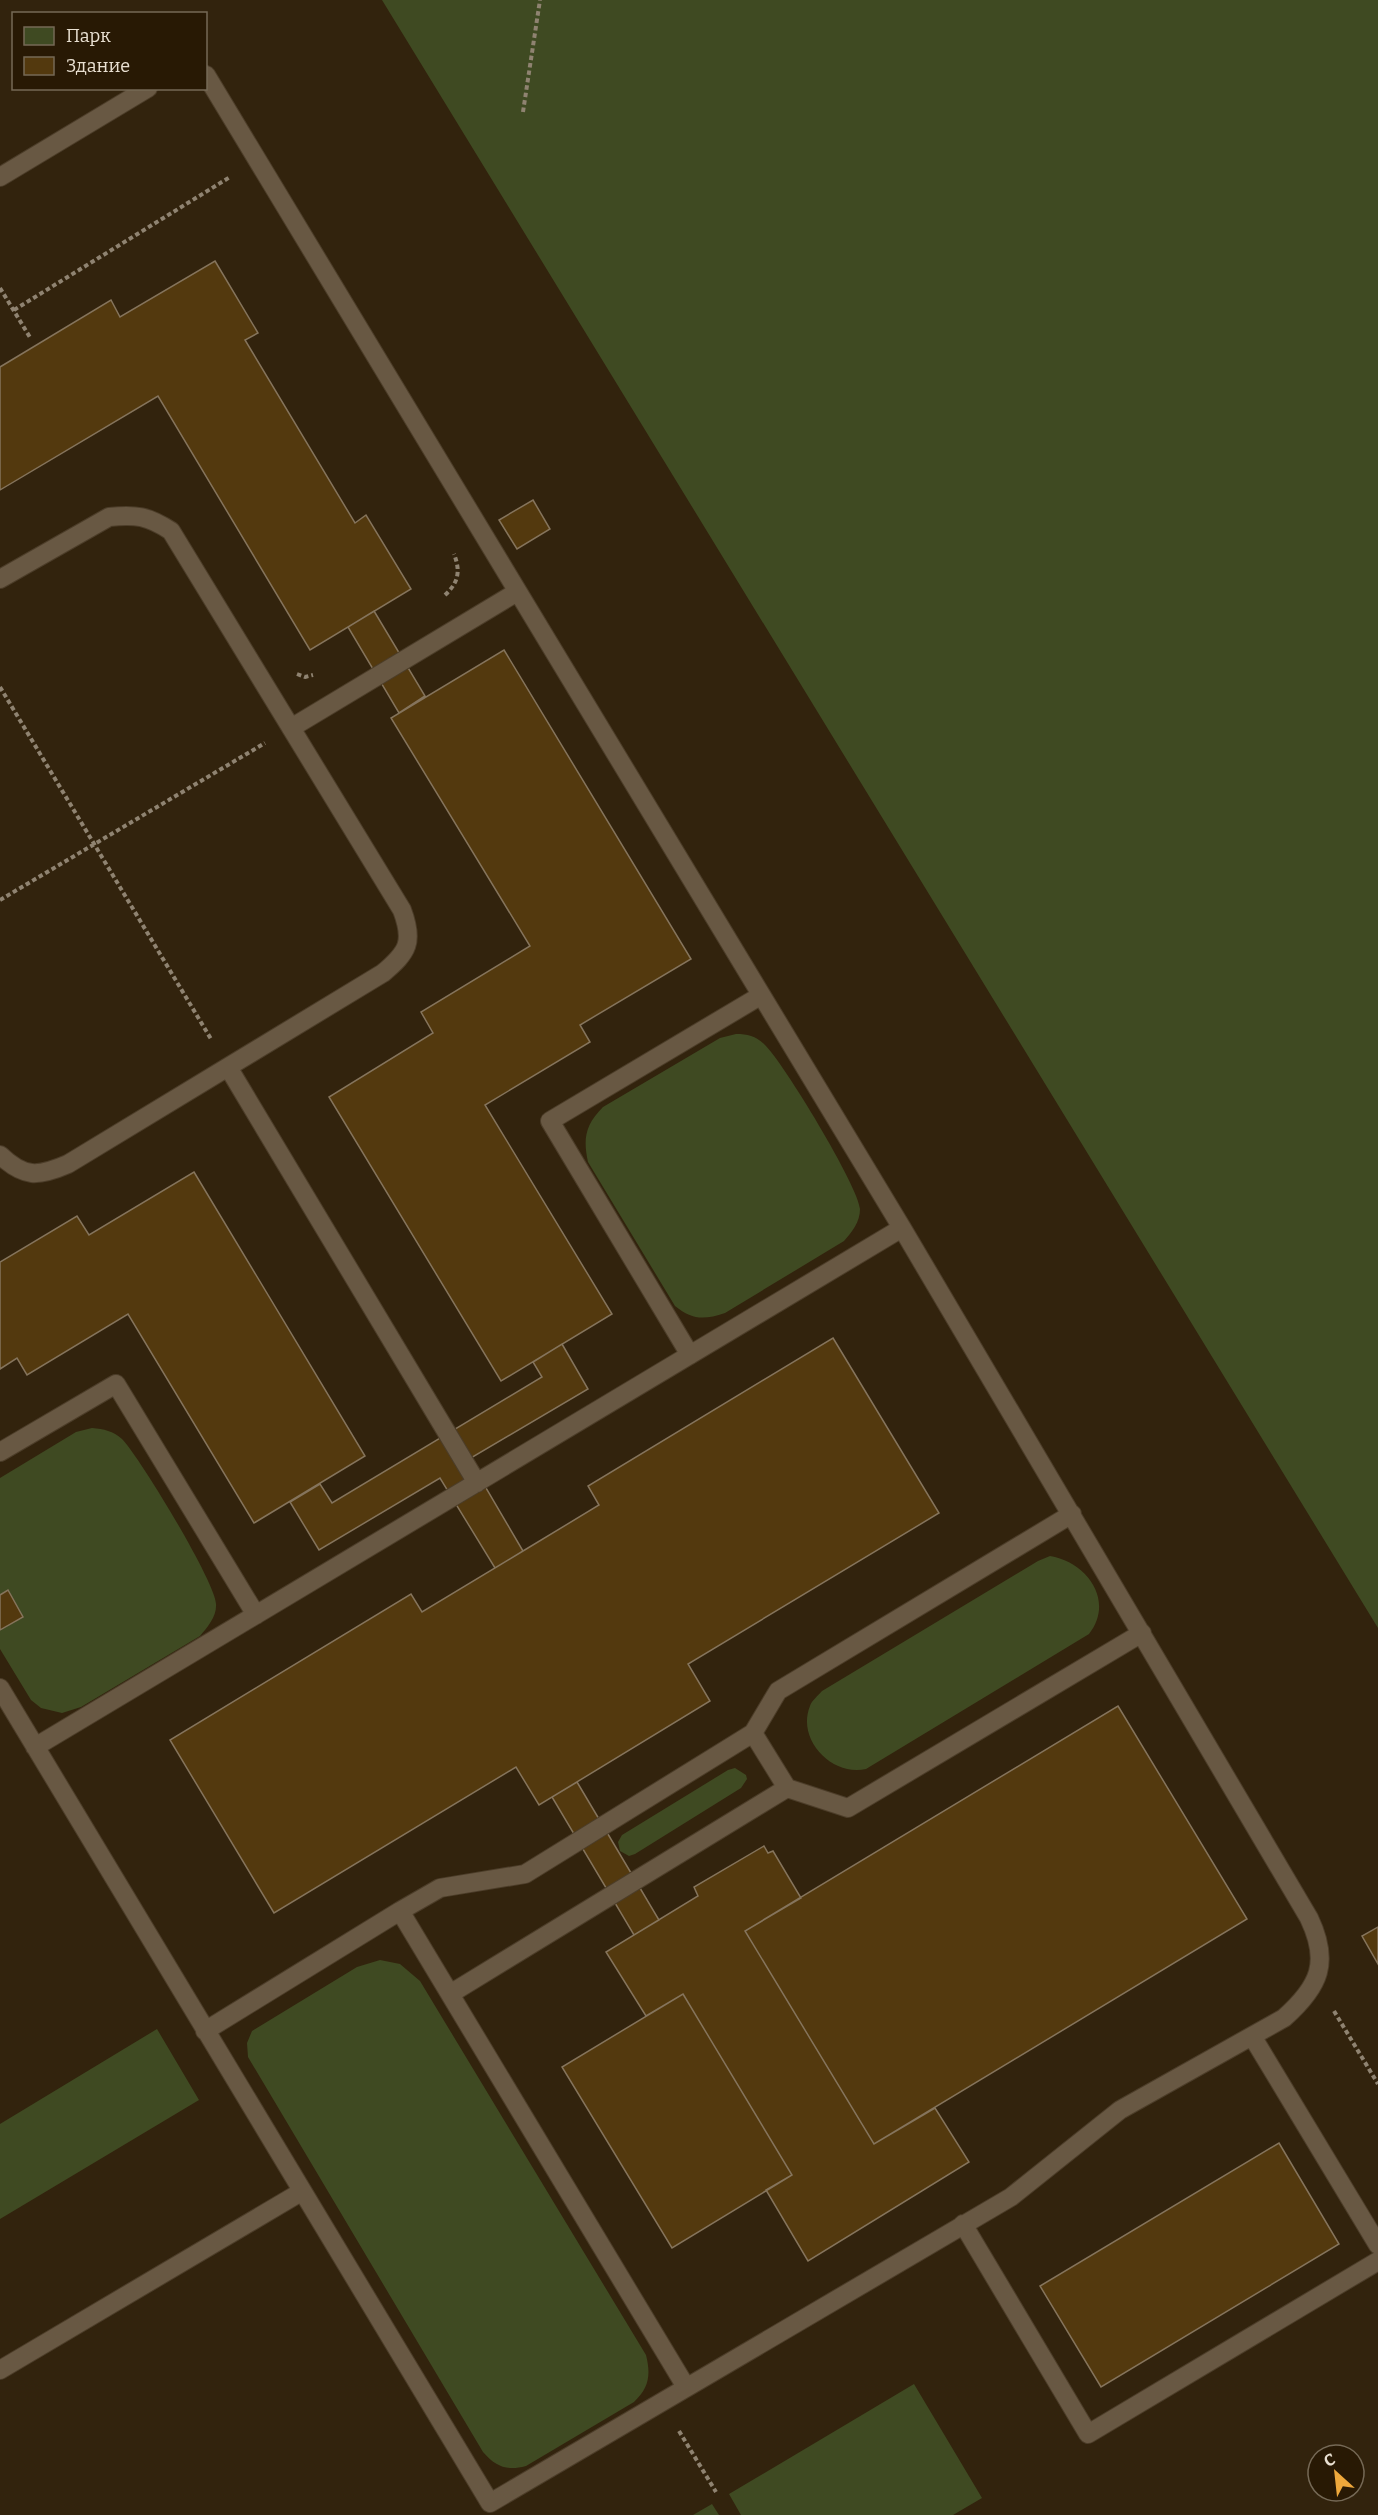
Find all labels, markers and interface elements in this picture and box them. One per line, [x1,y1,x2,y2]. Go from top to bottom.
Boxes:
legend [12,12,207,90]
text: Парк [66,25,111,47]
text: Здание [66,55,130,77]
north arrow [1306,2443,1366,2503]
text: С [1321,2449,1338,2471]

